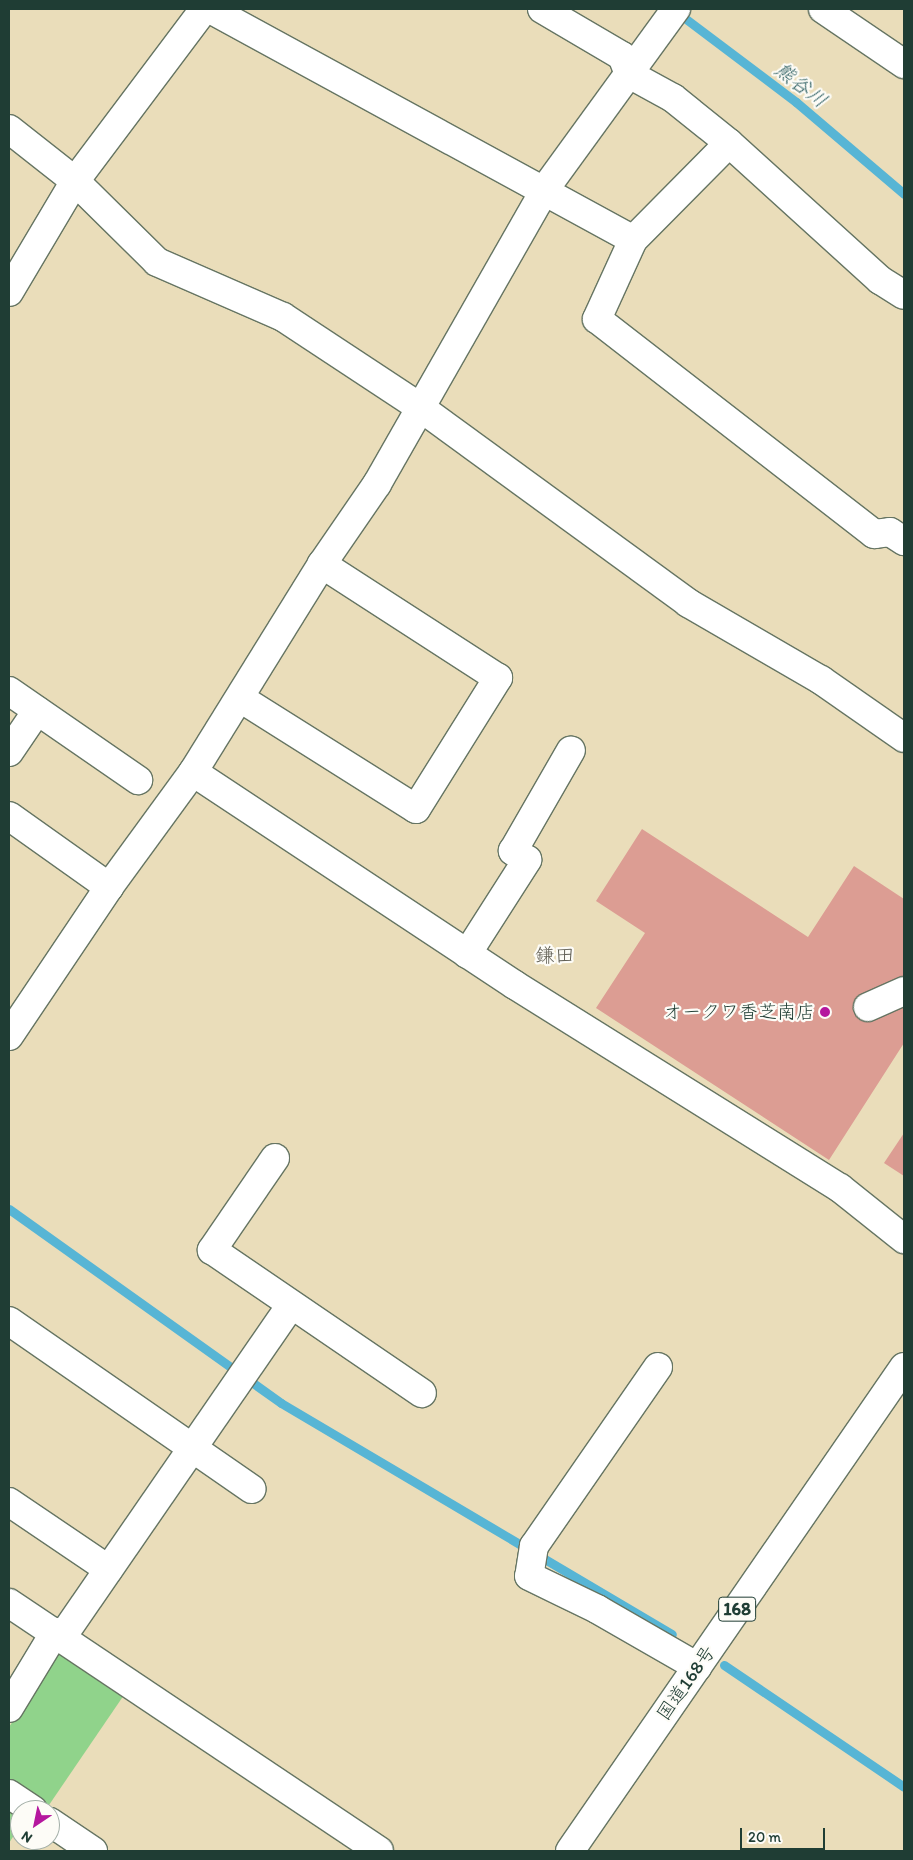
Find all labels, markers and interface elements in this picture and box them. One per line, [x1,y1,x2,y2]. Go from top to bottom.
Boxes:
water label: 熊谷川 [770,57,832,113]
district label: 鎌田 [535,943,575,967]
place label: オークワ香芝南店 [663,1001,815,1023]
marker: オークワ香芝南店 [819,1006,831,1018]
road number: 168 [717,1594,757,1625]
street label: 国道168号 [652,1641,720,1725]
north arrow [10,1800,60,1850]
scale bar [743,1818,828,1850]
text: N [18,1827,36,1847]
text: 20 m [748,1828,781,1846]

